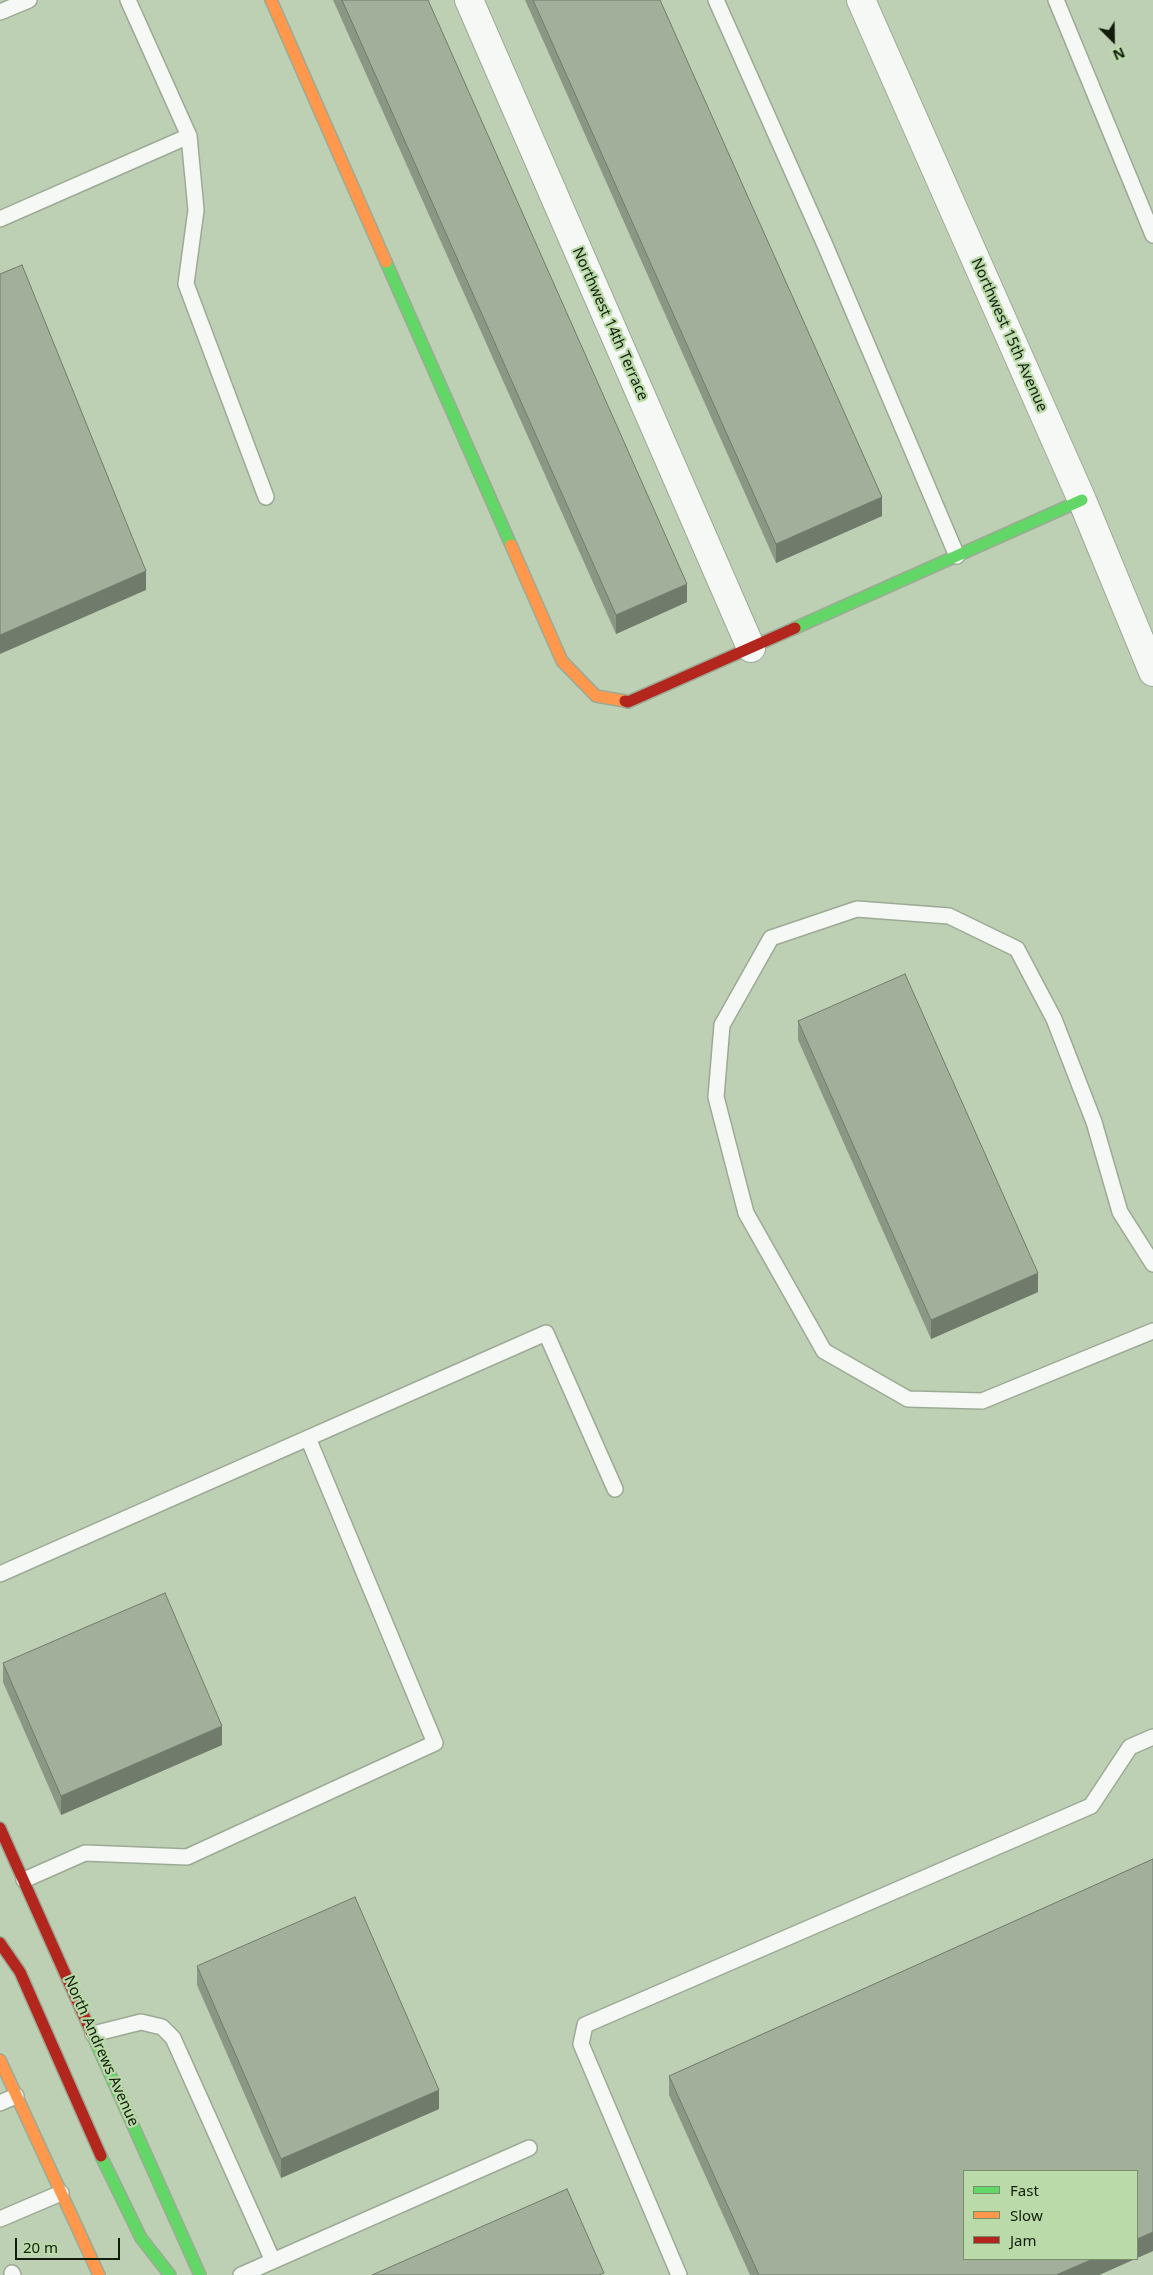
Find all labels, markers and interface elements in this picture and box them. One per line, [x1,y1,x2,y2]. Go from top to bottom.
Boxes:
north arrow [1088,15,1138,65]
text: N [1110,43,1128,65]
street label: Northwest 14th Terrace [568,245,652,403]
street label: Northwest 15th Avenue [967,255,1051,415]
street label: North Andrews Avenue [60,1973,142,2129]
legend [963,2170,1138,2260]
text: Fast [1010,2180,1039,2200]
text: Slow [1010,2205,1043,2225]
scale bar [18,2228,122,2260]
text: Jam [1010,2230,1037,2250]
text: 20 m [23,2237,58,2257]

